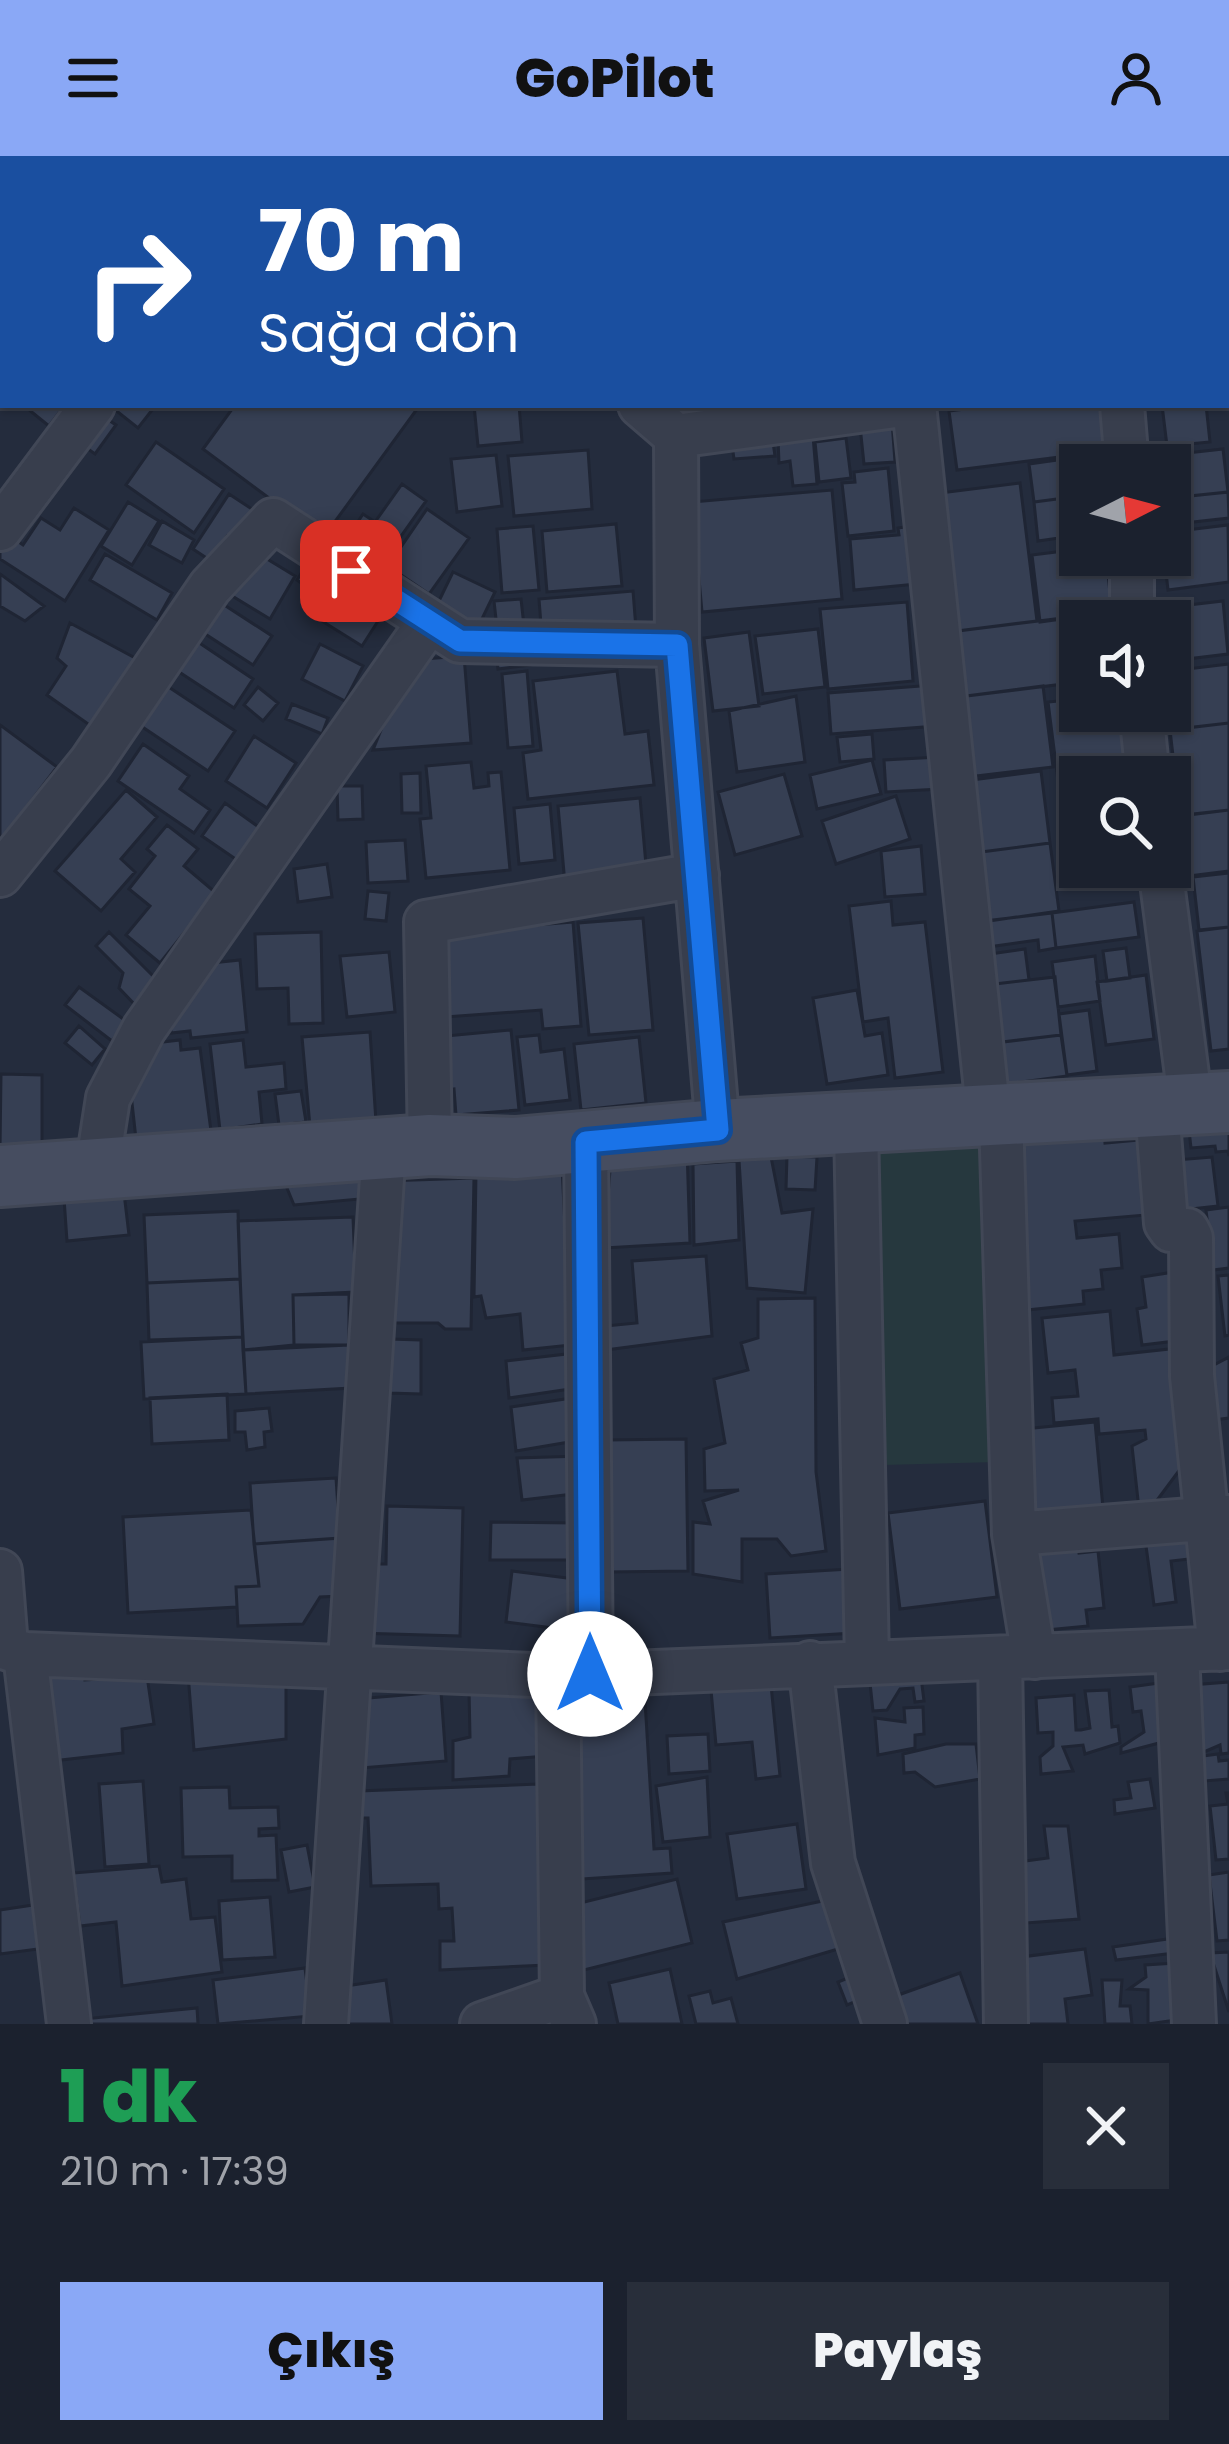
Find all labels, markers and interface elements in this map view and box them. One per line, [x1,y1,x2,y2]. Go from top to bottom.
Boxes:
text: GoPilot [515,40,714,116]
icon: menu [60,45,126,111]
icon: person [1103,45,1169,111]
text: 70 m [258,183,464,300]
icon: right [60,204,216,360]
text: Sağa dön [258,295,519,371]
north arrow [1059,444,1191,576]
map controls [1059,444,1191,888]
pin [300,520,402,622]
icon: arrive [318,538,384,604]
button: sound [1059,600,1191,732]
button: search [1059,756,1191,888]
position arrow [527,1611,653,1737]
text: 1 dk [60,2046,197,2147]
button: close [1043,2063,1169,2189]
text: 210 m · 17:39 [60,2144,289,2199]
button: Çıkış [60,2282,603,2420]
button: Paylaş [627,2282,1169,2420]

